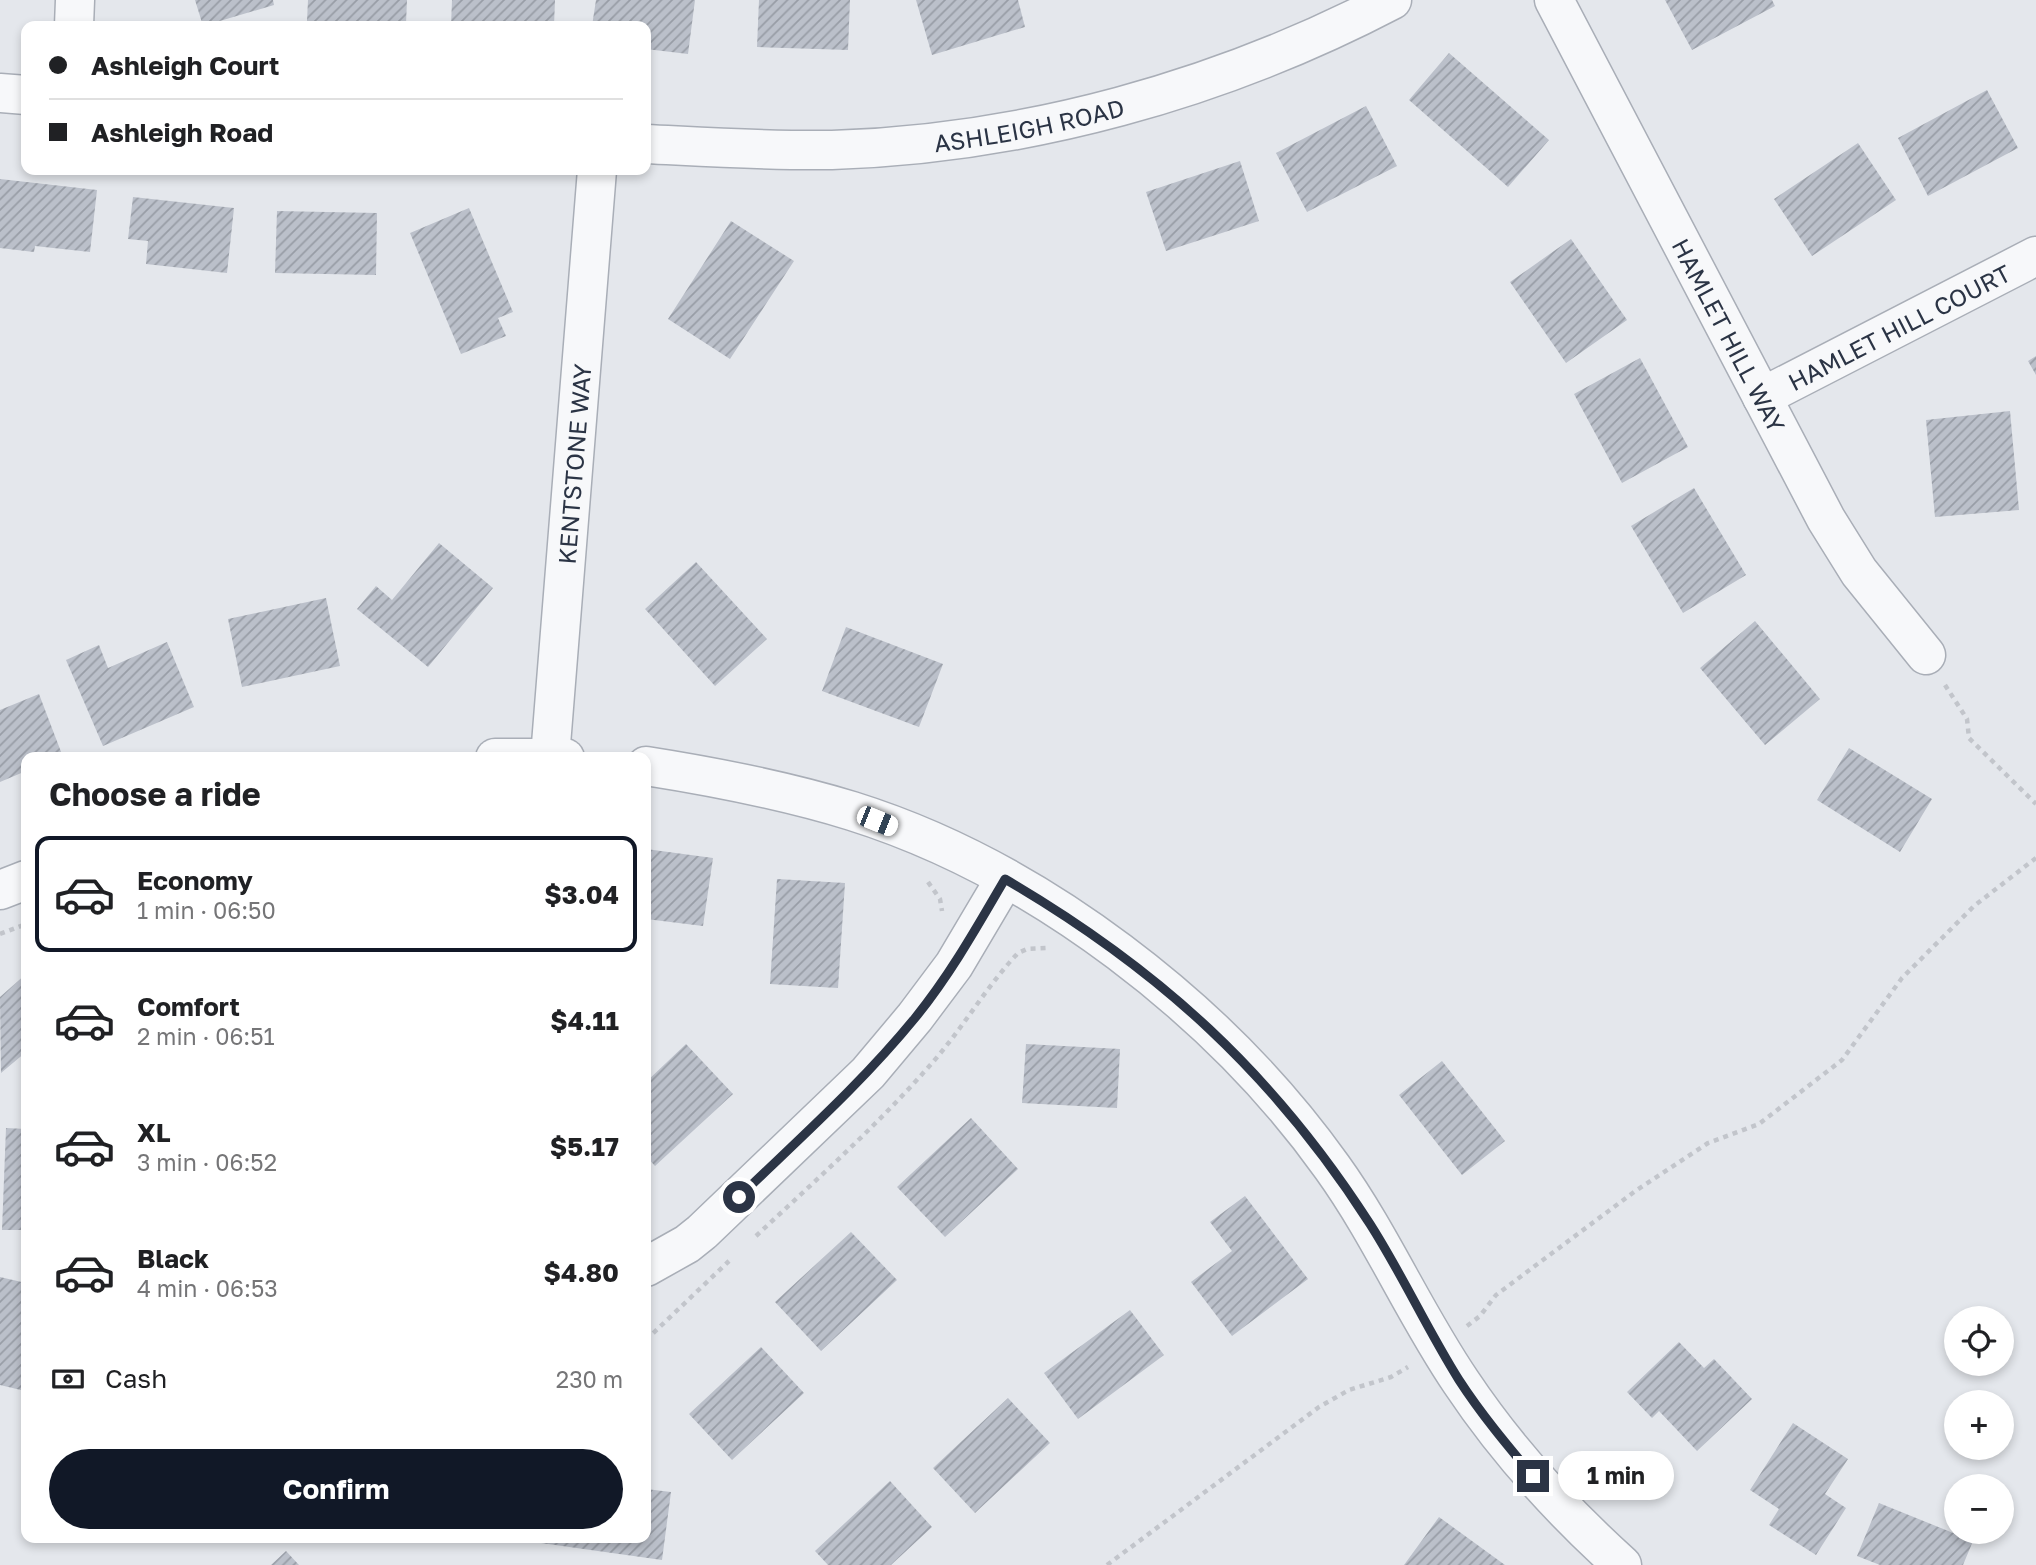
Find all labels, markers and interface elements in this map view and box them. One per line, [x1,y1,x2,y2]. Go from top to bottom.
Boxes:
text: Ashleigh Court [91,50,279,81]
street label: ASHLEIGH ROAD [932,92,1127,157]
text: Ashleigh Road [91,117,273,148]
street label: HAMLET HILL WAY [1667,233,1792,437]
street label: HAMLET HILL COURT [1783,257,2015,396]
street label: KENTSTONE WAY [551,362,596,565]
text: Choose a ride [49,775,261,813]
car [854,803,901,839]
icon: car [53,863,116,926]
text: Economy [137,865,253,896]
text: $3.04 [544,879,619,910]
text: 1 min · 06:50 [137,896,276,924]
icon: car [53,989,116,1052]
text: Comfort [137,991,240,1022]
text: $4.11 [550,1005,619,1036]
text: 2 min · 06:51 [137,1022,275,1050]
icon: car [53,1115,116,1178]
text: XL [137,1117,171,1148]
text: $5.17 [550,1131,619,1162]
text: 3 min · 06:52 [137,1148,277,1176]
route start [723,1181,755,1213]
icon: car [53,1241,116,1304]
text: Black [137,1243,209,1274]
text: $4.80 [543,1257,619,1288]
text: 4 min · 06:53 [137,1274,278,1302]
map controls [1944,1306,2014,1544]
button: locate [1944,1306,2014,1376]
icon: cash [49,1360,87,1398]
text: Cash [105,1363,167,1394]
text: 230 m [556,1365,623,1393]
button: + [1944,1390,2014,1460]
button: Confirm [49,1449,623,1529]
callout: 1 min [1558,1452,1673,1500]
route end [1517,1460,1549,1492]
text: 1 min [1587,1461,1645,1489]
button: − [1944,1474,2014,1544]

